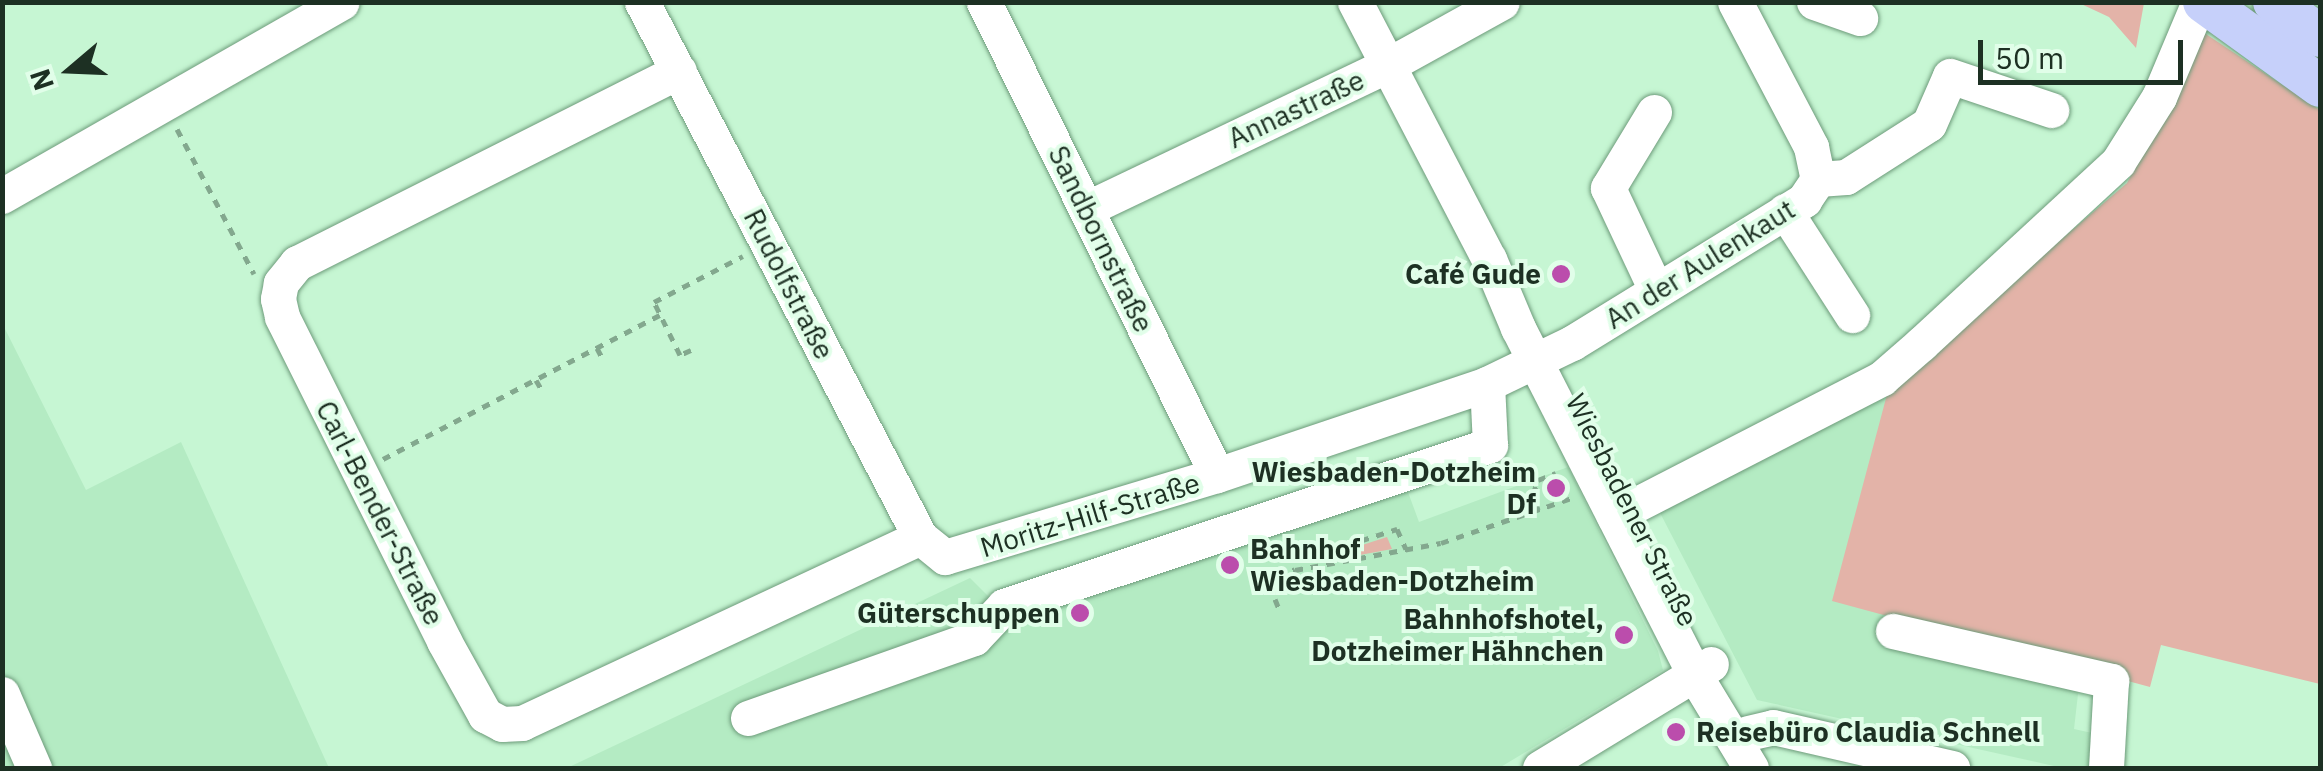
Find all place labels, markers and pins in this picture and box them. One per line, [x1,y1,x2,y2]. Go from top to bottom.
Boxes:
place label: Café Gude [1405,257,1541,291]
marker: Café Gude [1550,263,1572,285]
place label: Wiesbaden-Dotzheim Df [1251,455,1536,521]
marker: Wiesbaden-Dotzheim Df [1545,477,1567,499]
place label: Bahnhof Wiesbaden-Dotzheim [1250,532,1535,598]
marker: Bahnhof Wiesbaden-Dotzheim [1219,554,1241,576]
place label: Güterschuppen [857,596,1060,630]
marker: Güterschuppen [1069,602,1091,624]
place label: Bahnhofshotel, Dotzheimer Hähnchen [1311,602,1604,668]
marker: Bahnhofshotel, Dotzheimer Hähnchen [1613,624,1635,646]
place label: Reisebüro Claudia Schnell [1696,715,2040,749]
marker: Reisebüro Claudia Schnell [1665,721,1687,743]

